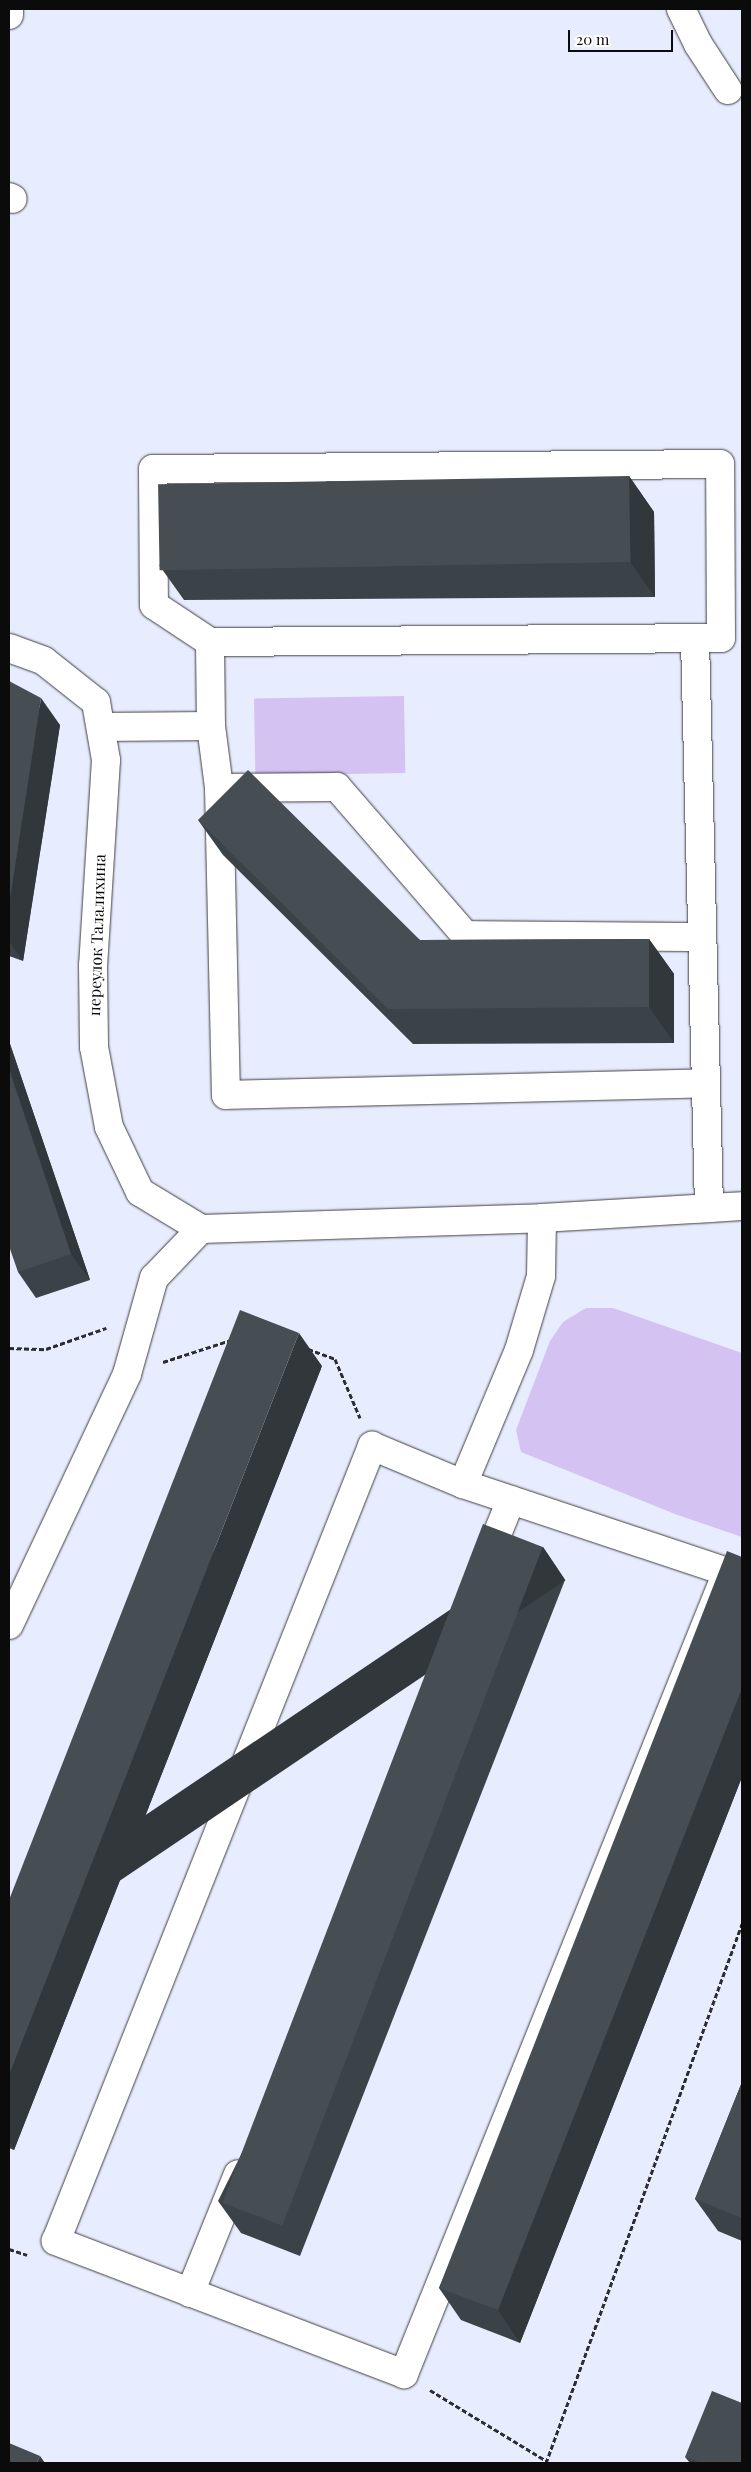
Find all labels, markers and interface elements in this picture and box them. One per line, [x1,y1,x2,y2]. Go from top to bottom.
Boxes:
scale bar [571,20,676,52]
text: 20 m [576,29,609,49]
street label: переулок Талалихина [85,854,109,1016]

